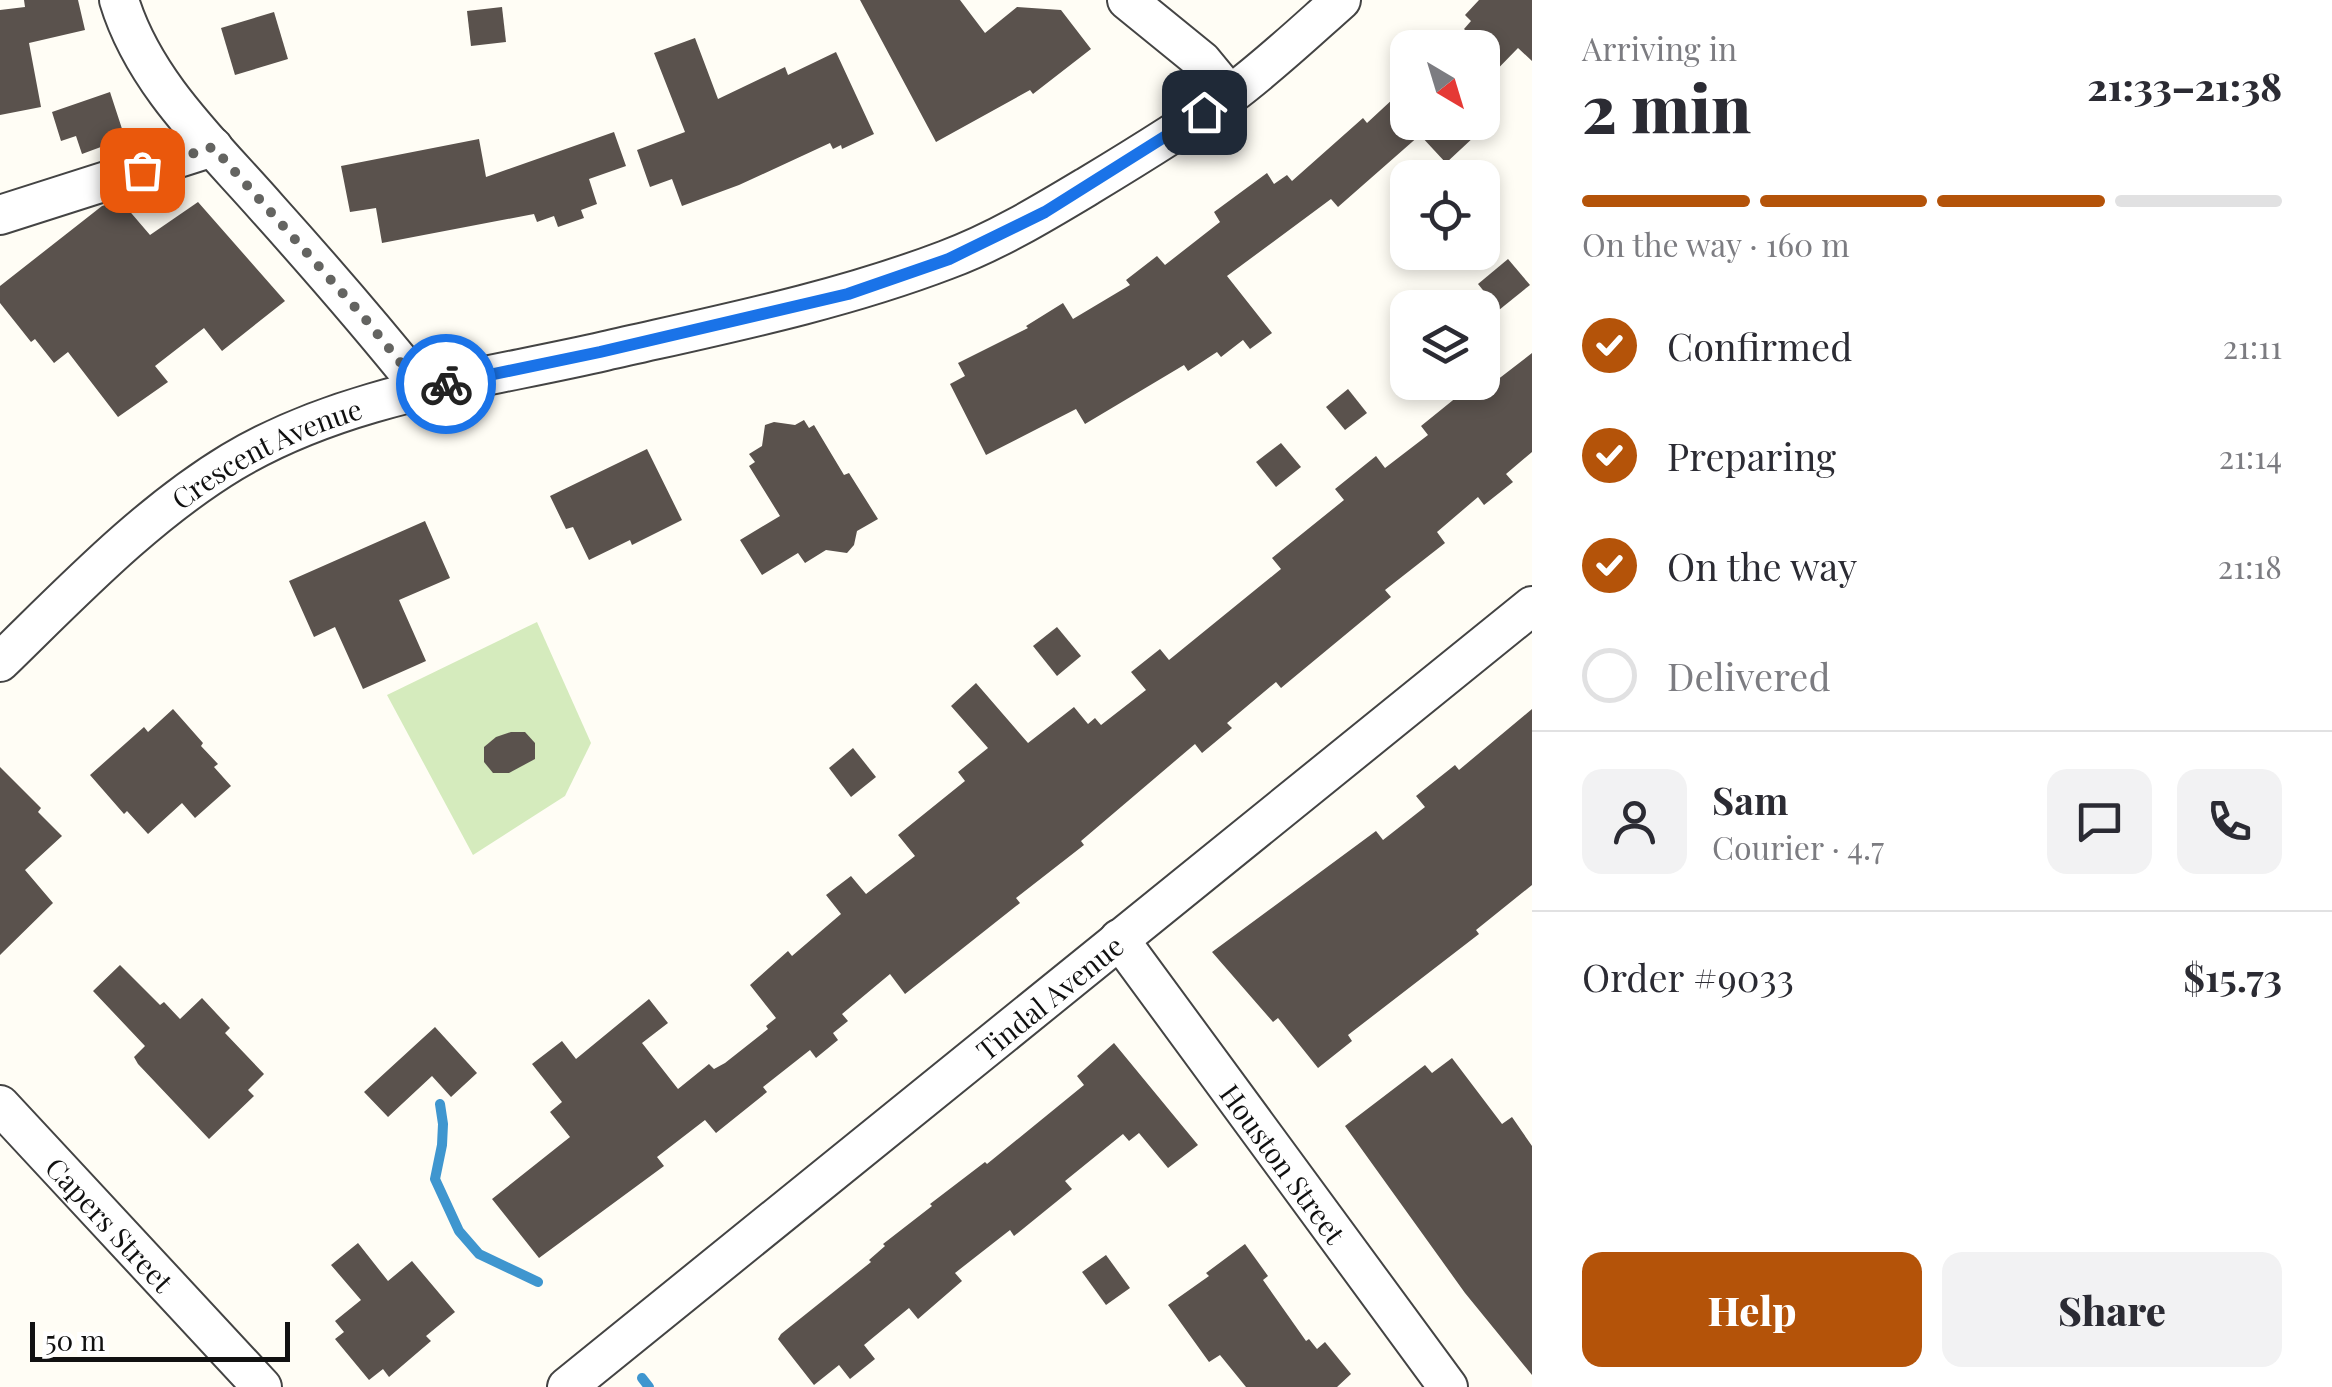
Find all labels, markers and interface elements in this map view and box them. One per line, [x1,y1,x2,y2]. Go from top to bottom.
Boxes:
text: Arriving in [1582,26,1737,69]
north arrow [1390,30,1500,140]
map controls [1390,30,1500,400]
text: 21:33–21:38 [2087,60,2282,111]
text: 2 min [1582,63,1751,149]
pin [1162,70,1247,155]
icon: home [1177,85,1232,140]
pin [100,128,185,213]
icon: bag [115,143,170,198]
button: locate [1390,160,1500,270]
text: On the way · 160 m [1582,222,1850,265]
button: layers [1390,290,1500,400]
icon: check [1582,318,1637,373]
text: Confirmed [1667,320,1852,371]
text: 21:11 [2223,324,2282,367]
courier [396,334,496,434]
icon: bike [419,357,474,412]
street label: Crescent Avenue [163,389,366,516]
icon: check [1582,428,1637,483]
text: Preparing [1667,430,1836,481]
text: 21:14 [2219,434,2282,477]
icon: check [1582,538,1637,593]
text: On the way [1667,540,1857,591]
text: 21:18 [2218,544,2282,587]
text: Delivered [1667,650,1831,701]
button: person [1582,769,1687,874]
button: chat [2047,769,2152,874]
button: phone [2177,769,2282,874]
text: Sam [1712,774,1788,825]
text: Courier · 4.7 [1712,825,1884,868]
street label: Tindal Avenue [968,926,1130,1068]
text: Order #9033 [1582,951,1794,1002]
text: $15.73 [2183,951,2282,1002]
street label: Houston Street [1213,1076,1355,1251]
street label: Capers Street [39,1148,183,1300]
button: Help [1582,1252,1922,1367]
button: Share [1942,1252,2282,1367]
scale bar [30,1317,290,1362]
text: 50 m [45,1321,105,1358]

